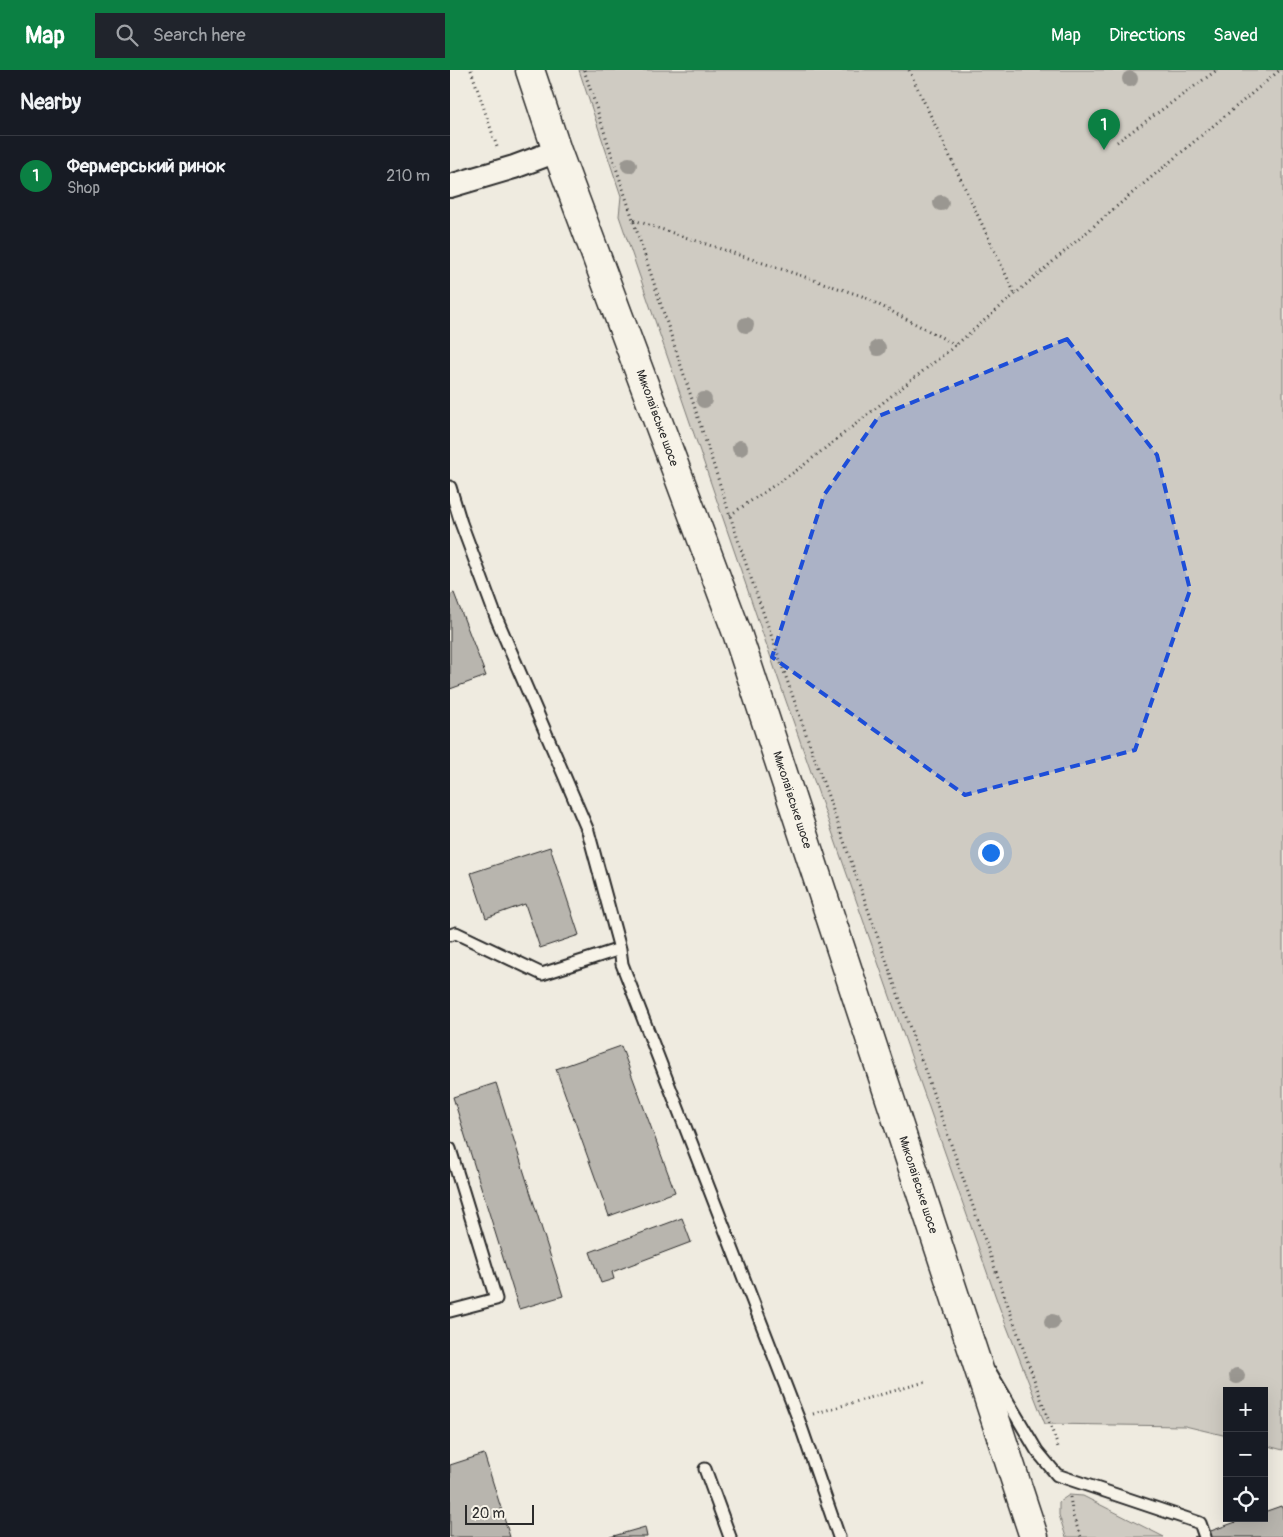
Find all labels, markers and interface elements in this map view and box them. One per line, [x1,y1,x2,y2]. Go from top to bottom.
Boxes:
search box [95,13,445,58]
text: Map [25,21,65,50]
icon: search [113,21,141,49]
text: Search here [153,23,246,47]
text: Map [1051,24,1081,47]
text: Directions [1109,24,1185,47]
text: Saved [1213,24,1258,47]
text: Nearby [20,89,81,116]
pin: 1 [1088,109,1120,150]
text: Фермерський ринок [67,154,226,178]
text: 1 [33,166,39,186]
text: 210 m [386,166,430,186]
text: Shop [67,178,100,198]
street label: Миколаївське шосе [633,368,681,468]
street label: Миколаївське шосе [769,749,815,851]
your location [978,840,1004,866]
street label: Миколаївське шосе [895,1134,941,1236]
map controls [1223,1387,1268,1522]
button: + [1223,1387,1268,1432]
button: − [1223,1432,1268,1477]
button: locate [1223,1477,1268,1522]
scale bar [465,1502,534,1525]
text: 20 m [472,1505,505,1522]

